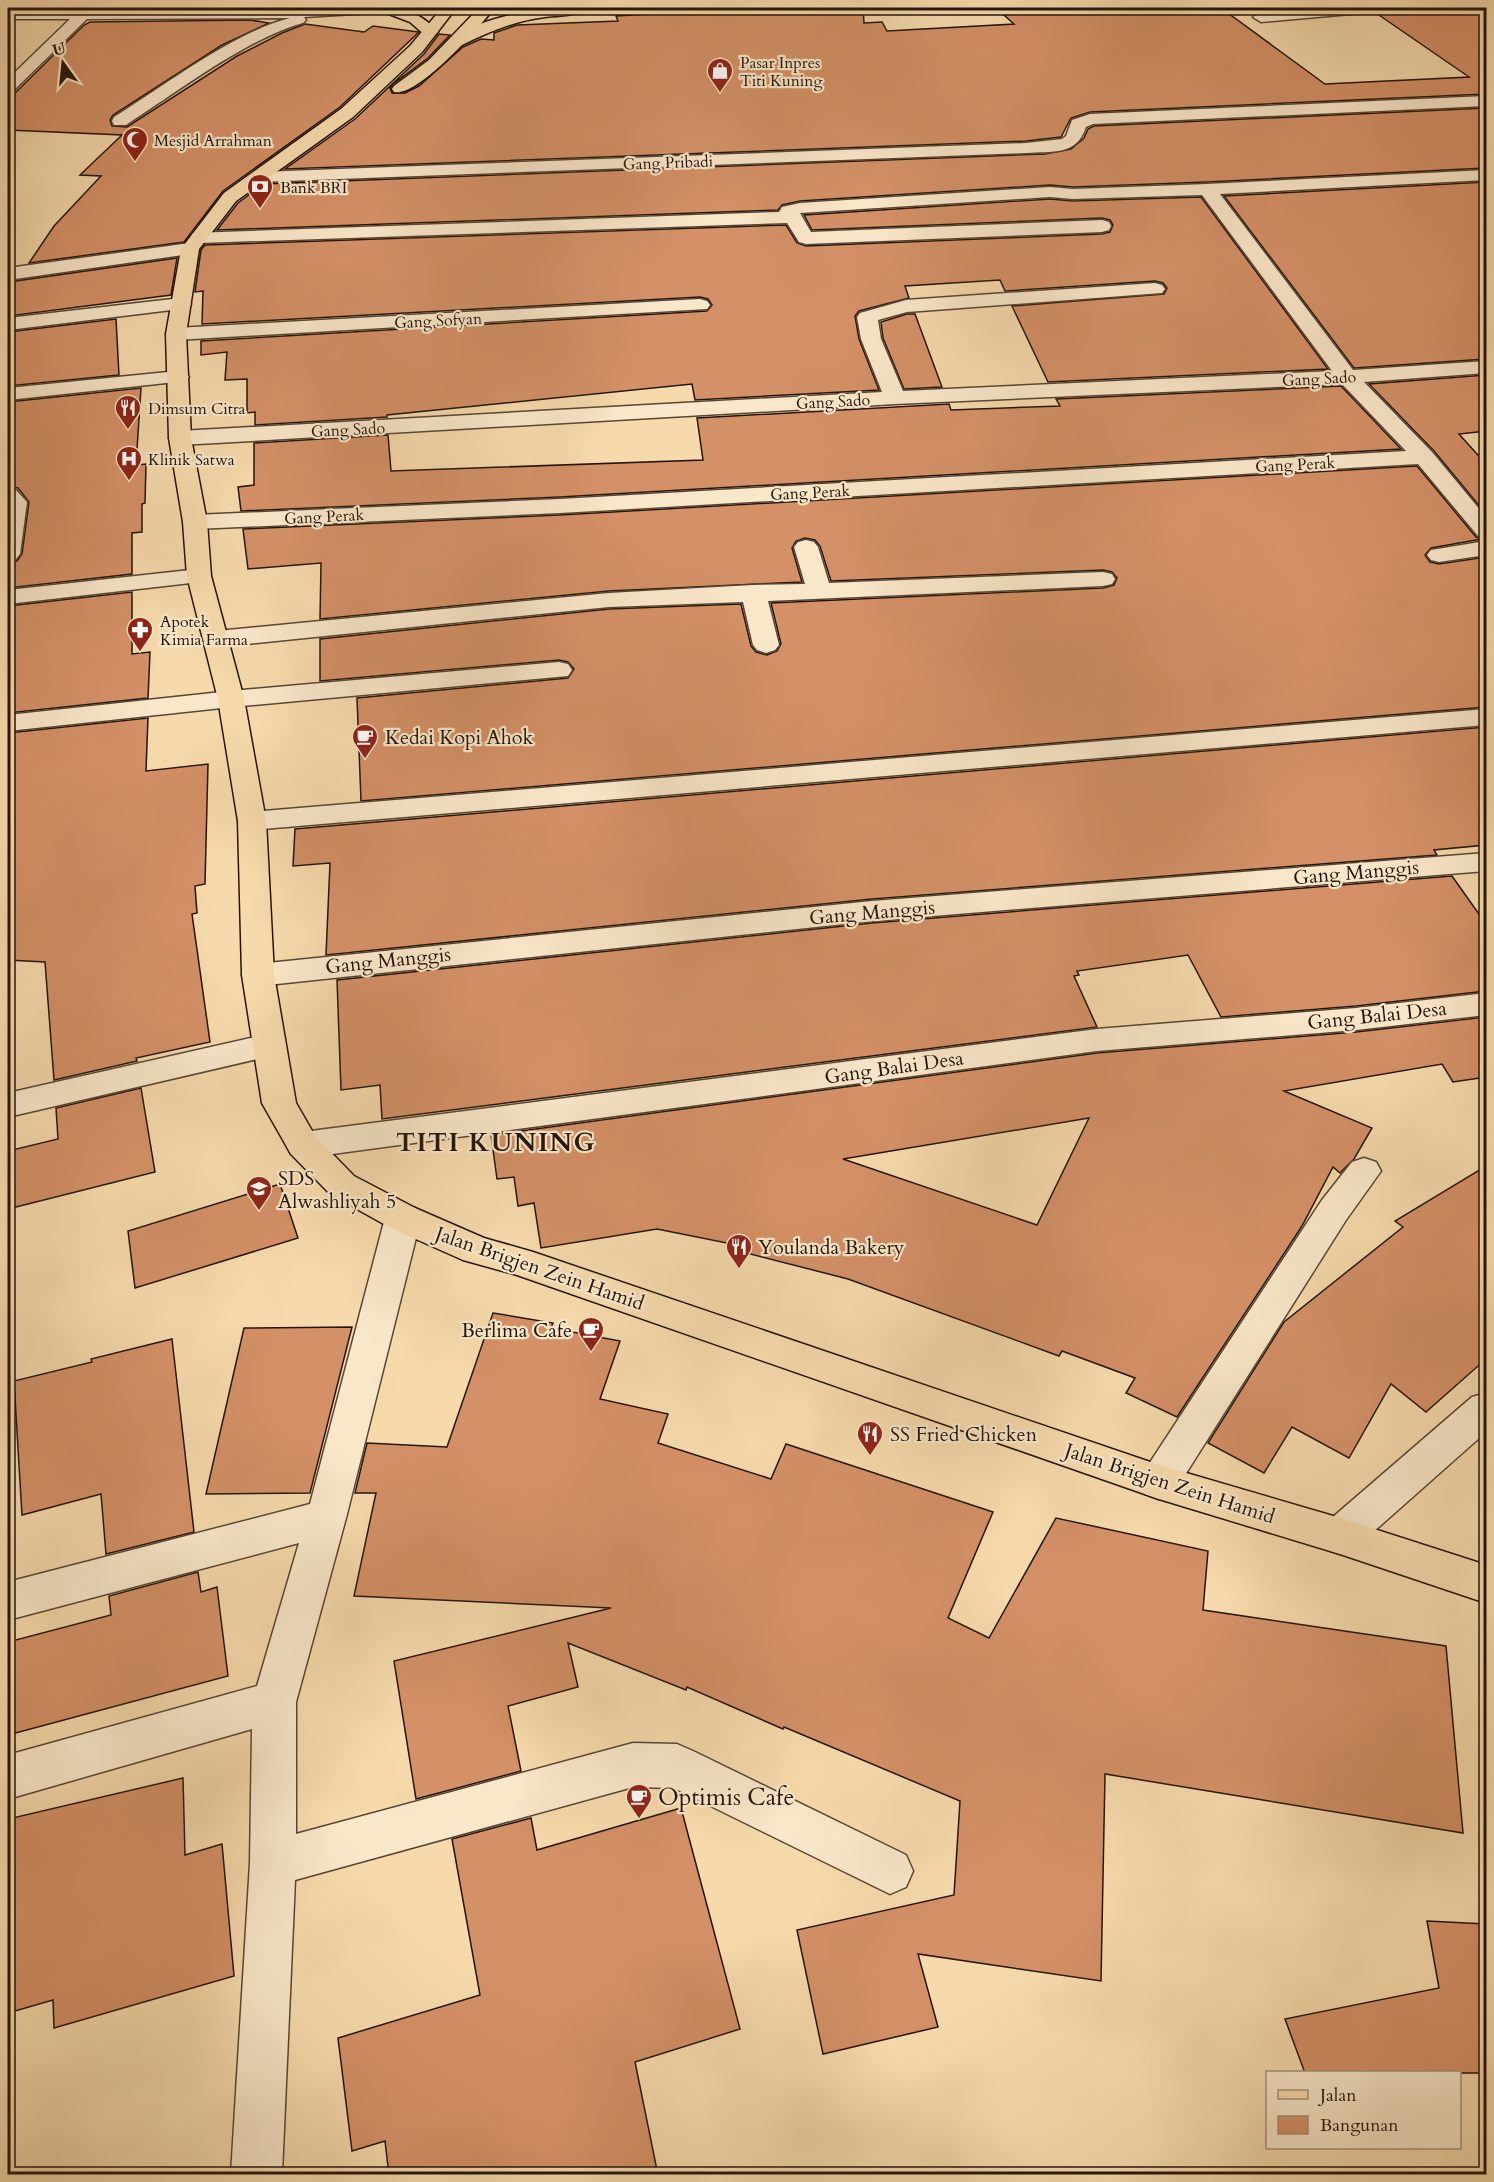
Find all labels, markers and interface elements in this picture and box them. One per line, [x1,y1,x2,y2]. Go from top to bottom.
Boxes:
north arrow [33,33,93,93]
text: U [50,37,69,62]
place label: Pasar Inpres Titi Kuning [740,52,822,92]
shop icon: Pasar Inpres Titi Kuning [705,56,735,94]
mosque icon: Mesjid Arrahman [120,125,150,163]
place label: Mesjid Arrahman [154,130,272,152]
street label: Gang Pribadi [623,150,714,176]
bank icon: Bank BRI [245,172,275,210]
place label: Bank BRI [280,177,347,199]
street label: Gang Sofyan [394,308,483,334]
street label: Gang Sado [1282,366,1357,392]
street label: Gang Sado [796,389,871,415]
restaurant icon: Dimsum Citra [113,393,143,431]
place label: Dimsum Citra [148,398,246,420]
street label: Gang Sado [311,417,386,443]
hospital icon: Klinik Satwa [114,444,144,482]
place label: Klinik Satwa [148,449,235,471]
street label: Gang Perak [1255,452,1336,478]
street label: Gang Perak [770,480,851,506]
street label: Gang Perak [284,504,365,530]
place label: Apotek Kimia Farma [160,611,248,651]
pharmacy icon: Apotek Kimia Farma [125,615,155,653]
cafe icon: Kedai Kopi Ahok [350,722,380,760]
place label: Kedai Kopi Ahok [385,724,534,751]
street label: Gang Manggis [1292,854,1420,891]
street label: Gang Manggis [808,894,936,931]
street label: Gang Manggis [324,940,452,981]
street label: Gang Balai Desa [1306,995,1448,1036]
street label: Gang Balai Desa [823,1044,966,1091]
district label: TITI KUNING [396,1125,596,1160]
place label: SDS Alwashliyah 5 [278,1165,396,1215]
school or university icon: SDS Alwashliyah 5 [244,1174,274,1212]
street label: Jalan Brigjen Zein Hamid [429,1219,648,1317]
restaurant icon: Youlanda Bakery [724,1232,754,1270]
place label: Youlanda Bakery [758,1234,905,1261]
cafe icon: Berlima Cafe [576,1315,606,1353]
place label: Berlima Cafe [461,1317,572,1344]
restaurant icon: SS Fried Chicken [855,1419,885,1457]
place label: SS Fried Chicken [890,1421,1038,1448]
street label: Jalan Brigjen Zein Hamid [1059,1436,1279,1530]
place label: Optimis Cafe [658,1781,794,1814]
cafe icon: Optimis Cafe [624,1782,654,1820]
legend [1266,2071,1461,2149]
text: Jalan [1317,2083,1357,2108]
text: Bangunan [1320,2113,1399,2138]

